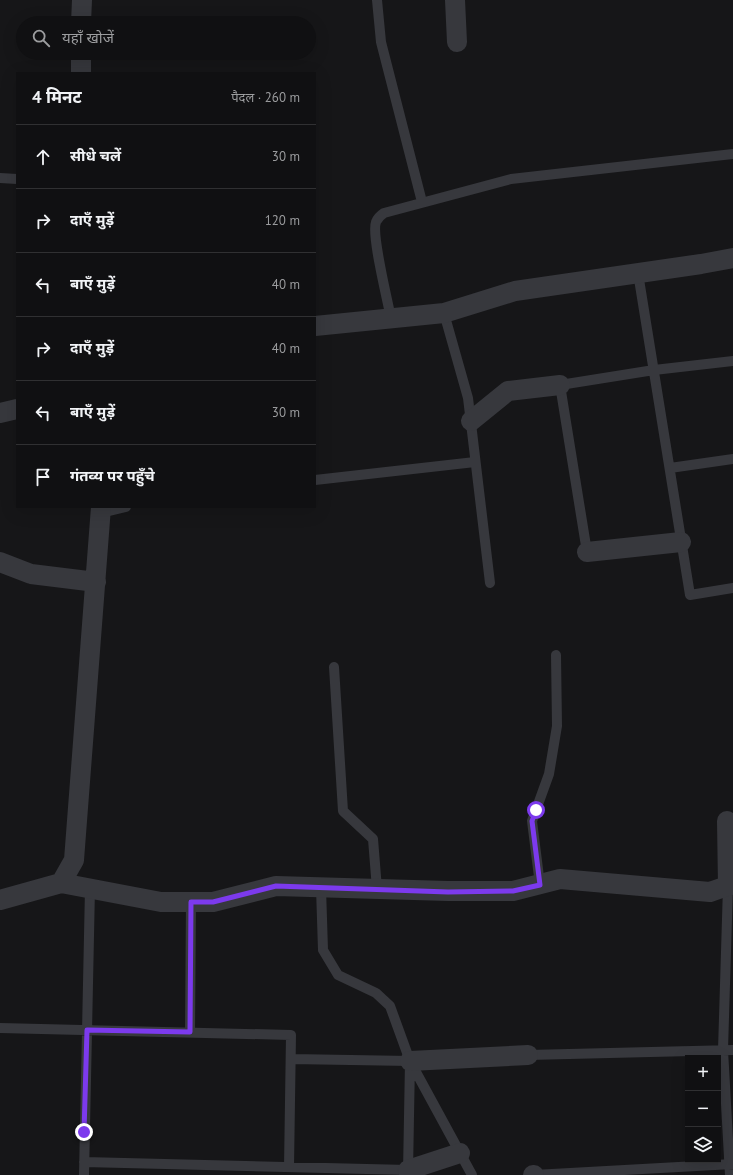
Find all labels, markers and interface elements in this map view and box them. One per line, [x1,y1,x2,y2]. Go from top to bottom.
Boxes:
search box [16,16,316,60]
icon: search [30,27,52,49]
text: यहाँ खोजें [62,28,114,47]
text: 4 मिनट [32,86,82,108]
text: पैदल · 260 m [231,89,300,106]
icon: ahead [32,146,54,168]
text: सीधे चलें [70,146,121,165]
text: 30 m [272,148,300,165]
icon: right [32,210,54,232]
text: दाएँ मुड़ें [70,210,114,229]
text: 120 m [265,212,300,229]
icon: left [32,274,54,296]
text: बाएँ मुड़ें [70,274,115,293]
text: 40 m [272,276,300,293]
icon: right [32,338,54,360]
text: दाएँ मुड़ें [70,338,114,357]
text: 40 m [272,340,300,357]
icon: left [32,402,54,424]
text: बाएँ मुड़ें [70,402,115,421]
text: 30 m [272,404,300,421]
icon: arrive [32,466,54,488]
text: गंतव्य पर पहुँचे [70,466,155,485]
route start [527,801,545,819]
map controls [685,1055,721,1163]
button: + [685,1055,721,1091]
button: − [685,1091,721,1127]
route end [75,1123,93,1141]
button: layers [685,1127,721,1163]

